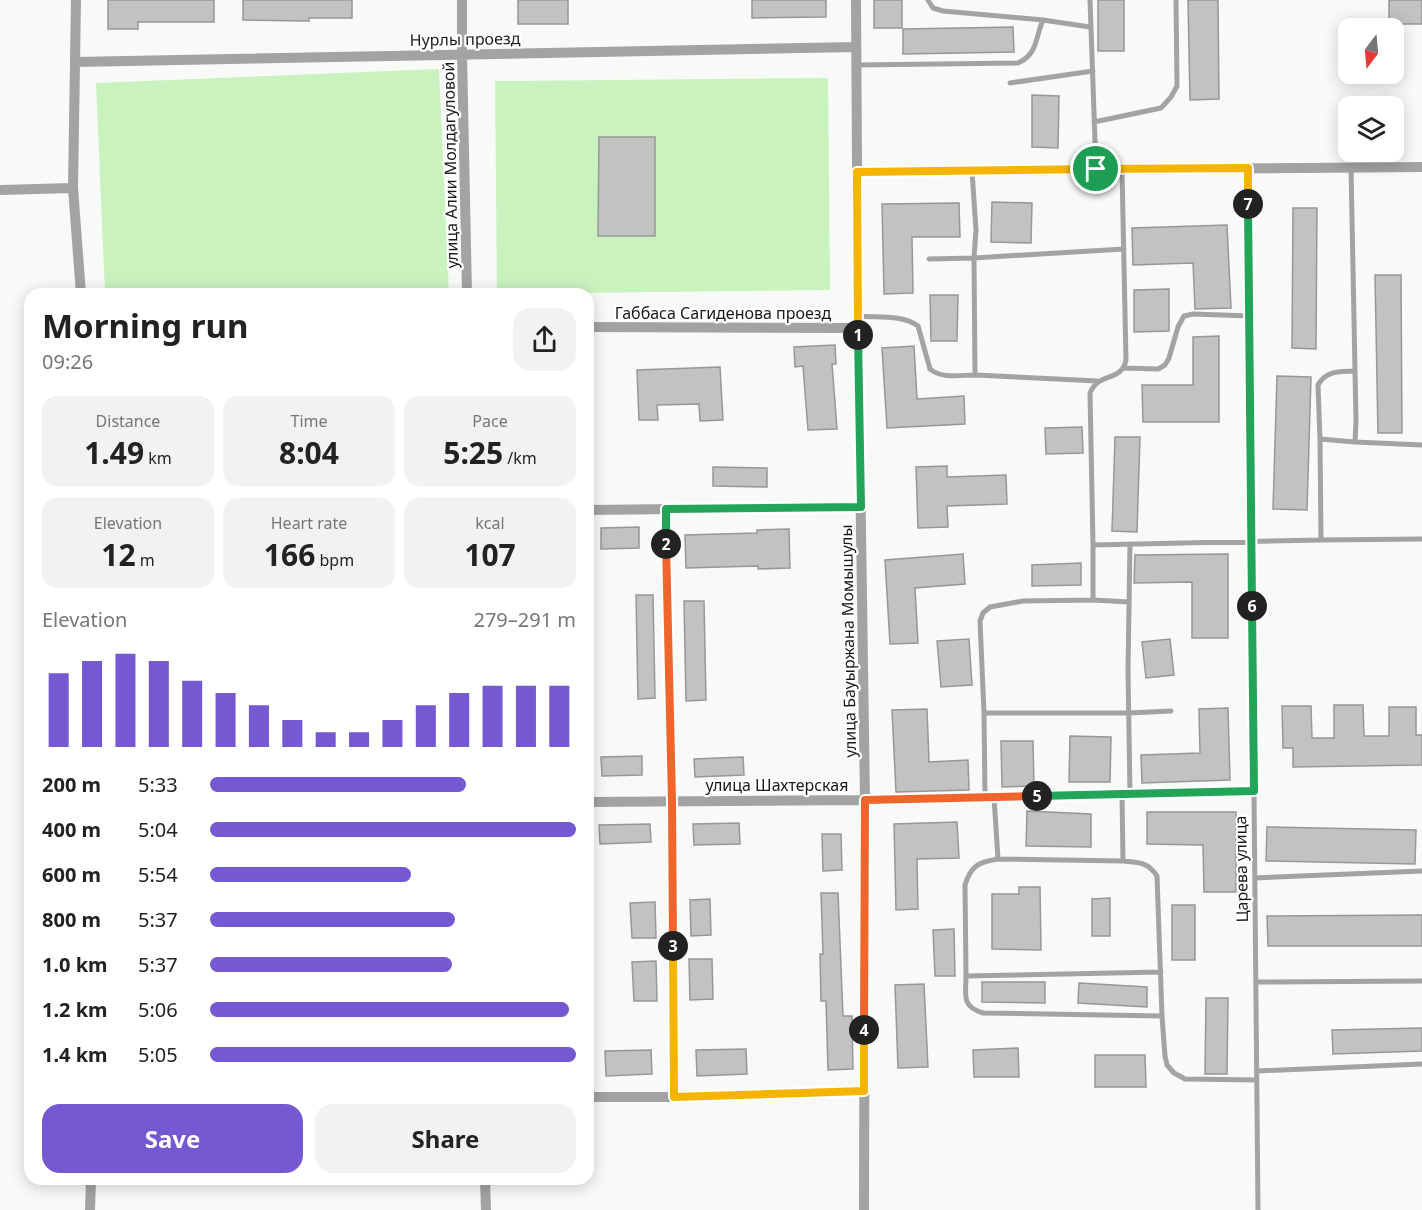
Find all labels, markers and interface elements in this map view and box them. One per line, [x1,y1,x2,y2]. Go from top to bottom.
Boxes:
north arrow [1338,18,1404,84]
map controls [1338,18,1404,162]
street label: Нурлы проезд [409,27,521,51]
street label: улица Алии Молдагуловой [437,61,463,269]
button: layers [1338,96,1404,162]
pin [1070,143,1121,194]
icon: arrive [1079,152,1112,185]
pin: 7 [1233,189,1263,219]
text: 7 [1243,193,1253,215]
street label: Габбаса Сагиденова проезд [615,302,832,324]
text: Morning run [42,303,248,348]
button: share [513,308,576,371]
pin: 1 [843,320,873,350]
text: 1 [853,324,863,346]
text: 09:26 [42,348,93,375]
text: Distance [96,410,160,432]
text: Time [290,410,328,432]
text: Pace [472,410,508,432]
text: 1.49 [84,432,144,473]
text: 8:04 [279,432,339,473]
text: 5:25 [443,432,503,473]
text: km [144,447,172,469]
text: /km [503,447,537,469]
text: Elevation [94,512,162,534]
text: Heart rate [271,512,347,534]
text: kcal [475,512,505,534]
street label: улица Бауыржана Момышулы [835,524,861,758]
pin: 2 [651,529,681,559]
text: 2 [661,533,671,555]
text: 12 [101,534,136,575]
text: 166 [264,534,315,575]
text: 107 [464,534,516,575]
text: m [136,549,155,571]
text: bpm [315,549,354,571]
pin: 6 [1237,591,1267,621]
text: 6 [1247,595,1257,617]
text: Elevation [42,606,127,633]
text: 279–291 m [473,606,576,633]
text: 200 m [42,771,101,798]
text: 5:33 [138,771,178,798]
street label: улица Шахтерская [706,774,848,796]
pin: 5 [1022,781,1052,811]
text: 5 [1032,785,1042,807]
street label: Царева улица [1229,815,1253,923]
text: 400 m [42,816,101,843]
text: 5:04 [138,816,178,843]
text: 600 m [42,861,101,888]
text: 5:54 [138,861,178,888]
text: 800 m [42,906,101,933]
text: 5:37 [138,906,178,933]
pin: 3 [658,931,688,961]
text: 3 [668,935,678,957]
text: 1.0 km [42,951,108,978]
text: 5:37 [138,951,178,978]
text: 1.2 km [42,996,108,1023]
text: 5:06 [138,996,178,1023]
pin: 4 [849,1015,879,1045]
text: 4 [859,1019,869,1041]
text: 1.4 km [42,1041,108,1068]
text: 5:05 [138,1041,178,1068]
button: Save [42,1104,303,1173]
button: Share [315,1104,576,1173]

